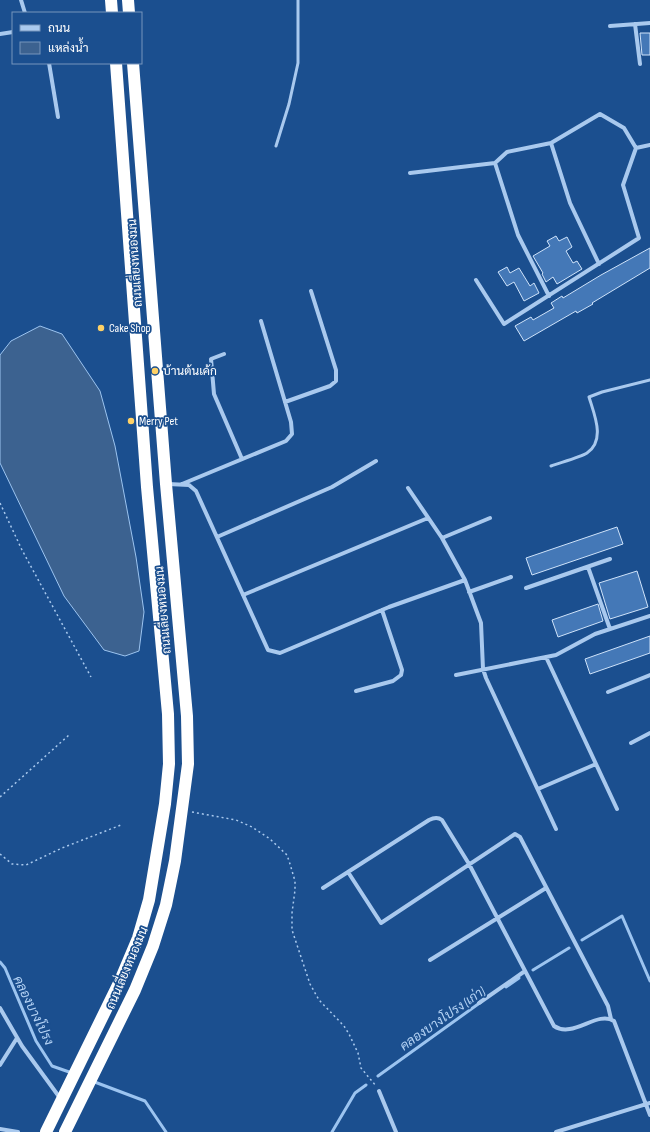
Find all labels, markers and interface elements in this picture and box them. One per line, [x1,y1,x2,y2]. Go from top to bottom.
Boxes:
legend [12,12,142,64]
text: ถนน [48,21,71,36]
text: แหล่งน้ำ [48,37,88,56]
street label: ถนนเลี่ยงหนองมน [121,218,146,308]
place label: Cake Shop [109,321,151,336]
marker: Cake Shop [96,323,106,333]
place label: บ้านต้นเค้ก [163,364,217,379]
marker: บ้านต้นเค้ก [150,366,160,376]
place label: Merry Pet [139,414,178,429]
marker: Merry Pet [126,416,136,426]
street label: ถนนเลี่ยงหนองมน [148,565,175,655]
street label: ถนนเลี่ยงหนองมน [100,923,152,1012]
water label: คลองบางโปรง [9,973,58,1048]
water label: คลองบางโปรง (เก่า) [396,982,489,1054]

